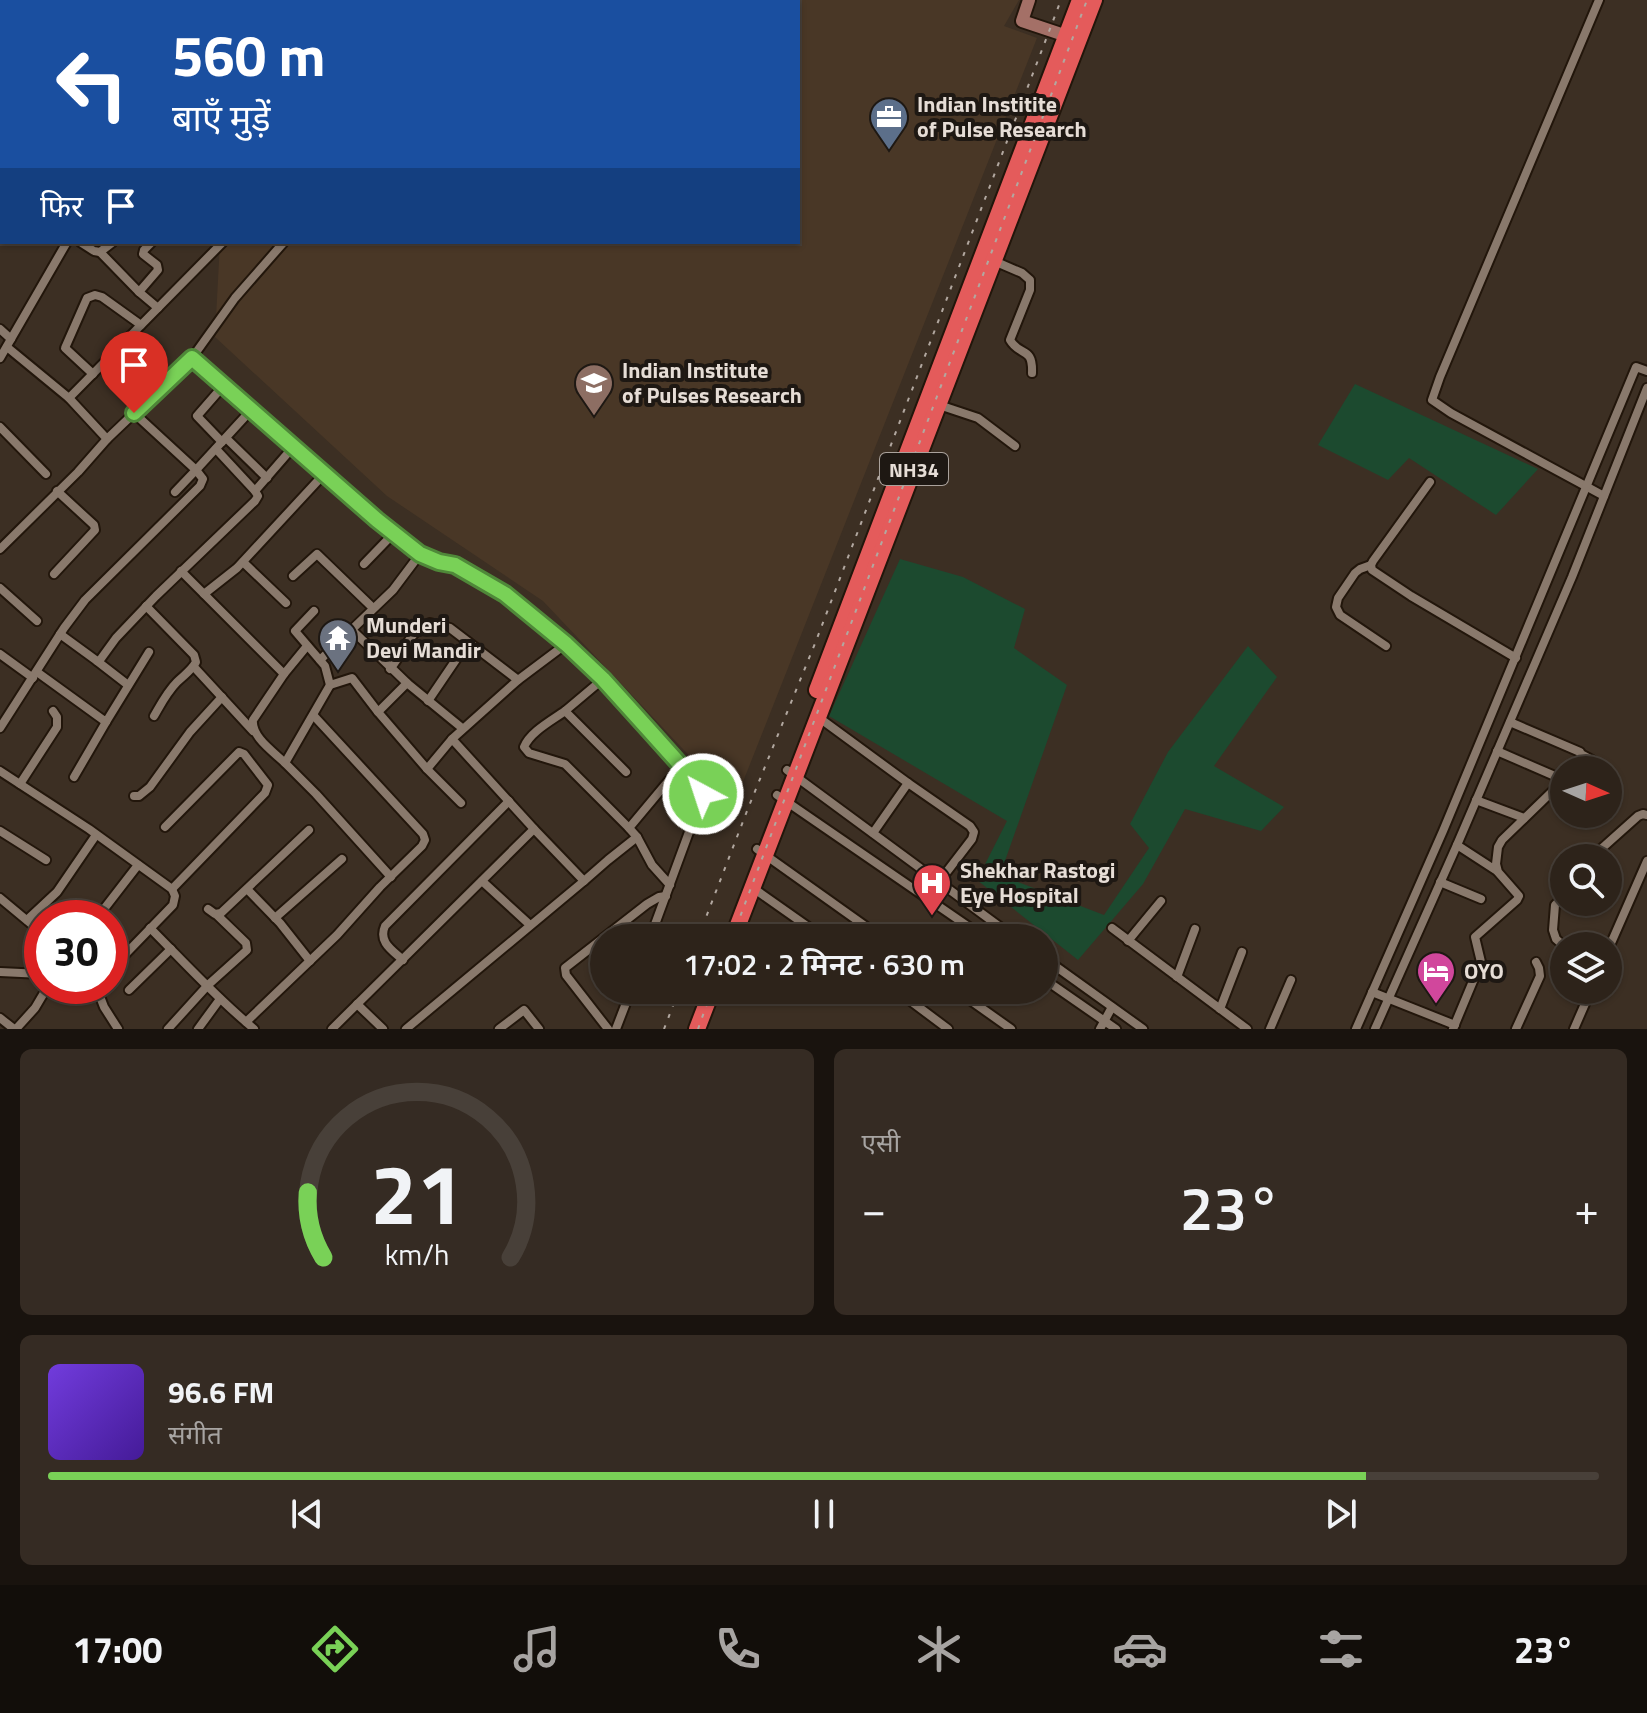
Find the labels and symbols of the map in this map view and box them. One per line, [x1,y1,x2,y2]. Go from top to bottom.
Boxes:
place label: Indian Institite of Pulse Research [917,87,1087,146]
office icon: Indian Institite of Pulse Research [868,96,910,151]
pin [100,331,168,413]
place label: Indian Institute of Pulses Research [622,353,802,412]
school or university icon: Indian Institute of Pulses Research [573,362,615,417]
road number: NH34 [880,453,948,485]
place label: Munderi Devi Mandir [366,608,481,667]
temple icon: Munderi Devi Mandir [317,617,359,672]
position arrow [661,752,745,836]
north arrow [1550,756,1622,828]
place label: Shekhar Rastogi Eye Hospital [960,853,1115,912]
hospital icon: Shekhar Rastogi Eye Hospital [911,862,953,917]
speed limit sign: 30 [24,900,128,1004]
hotel icon: OYO [1415,950,1457,1005]
place label: OYO [1464,954,1504,988]

